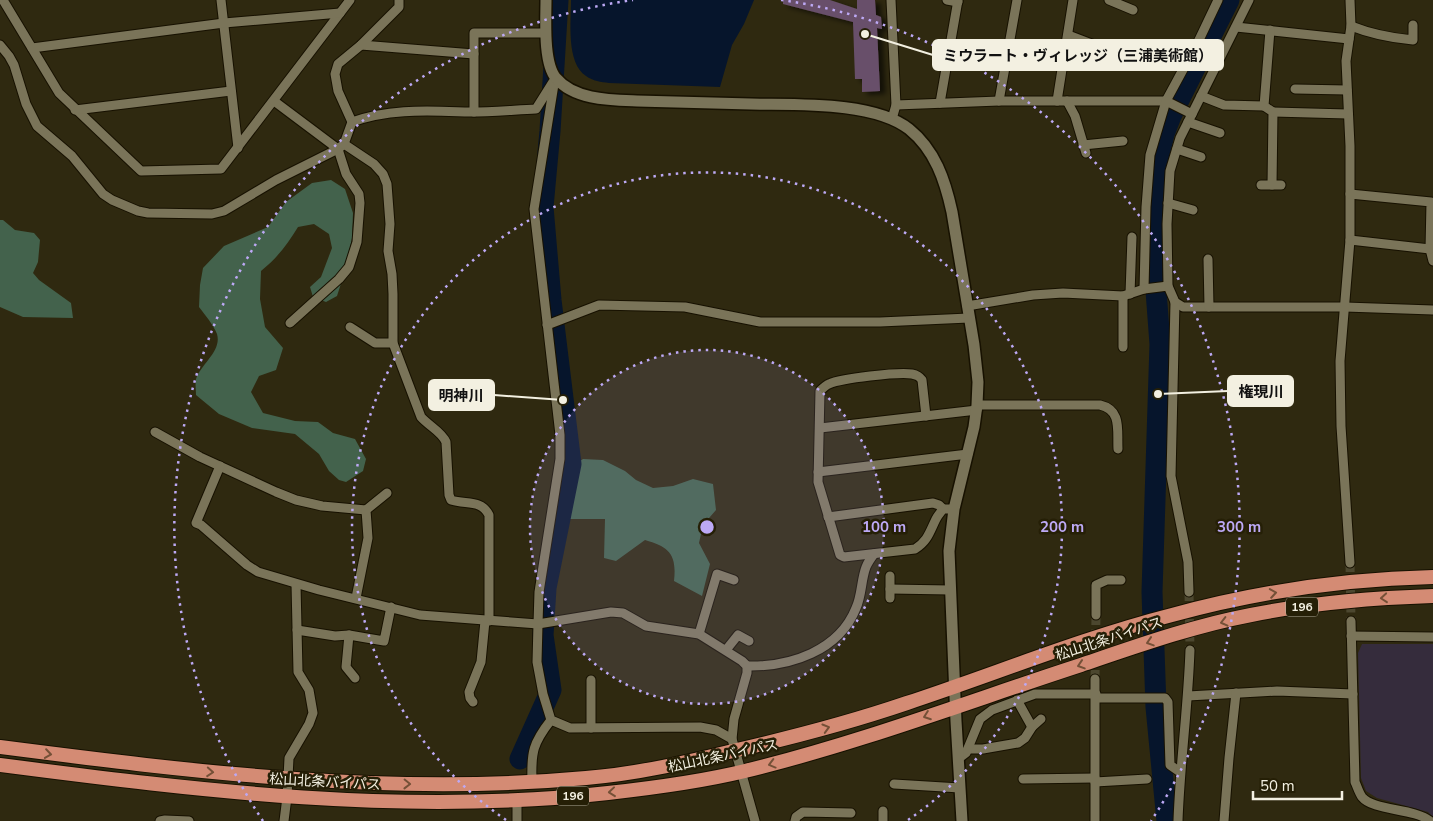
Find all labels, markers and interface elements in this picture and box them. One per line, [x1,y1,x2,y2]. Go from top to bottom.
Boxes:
callout: ミウラート・ヴィレッジ（三浦美術館） [933,40,1223,70]
text: ミウラート・ヴィレッジ（三浦美術館） [943,46,1213,66]
callout: 権現川 [1228,376,1293,406]
callout: 明神川 [429,380,494,410]
text: 権現川 [1238,382,1284,402]
text: 明神川 [438,386,484,406]
text: 100 m [862,517,906,537]
text: 200 m [1040,517,1084,537]
text: 300 m [1217,517,1261,537]
centre of rings [698,518,716,536]
one-way arrow [1269,589,1277,599]
one-way arrow [1380,593,1388,604]
road number: 196 [1286,598,1318,616]
street label: 松山北条バイパス [1053,613,1165,665]
one-way arrow [1220,616,1228,626]
one-way arrow [1147,636,1155,646]
one-way arrow [1077,659,1086,669]
one-way arrow [923,710,932,720]
one-way arrow [822,723,830,733]
street label: 松山北条バイパス [666,735,780,777]
one-way arrow [44,748,53,758]
one-way arrow [768,758,776,768]
one-way arrow [206,766,214,777]
scale bar [1253,768,1342,800]
street label: 松山北条バイパス [269,770,381,794]
text: 50 m [1260,776,1295,796]
one-way arrow [404,779,411,789]
road number: 196 [557,786,589,806]
one-way arrow [608,786,616,797]

